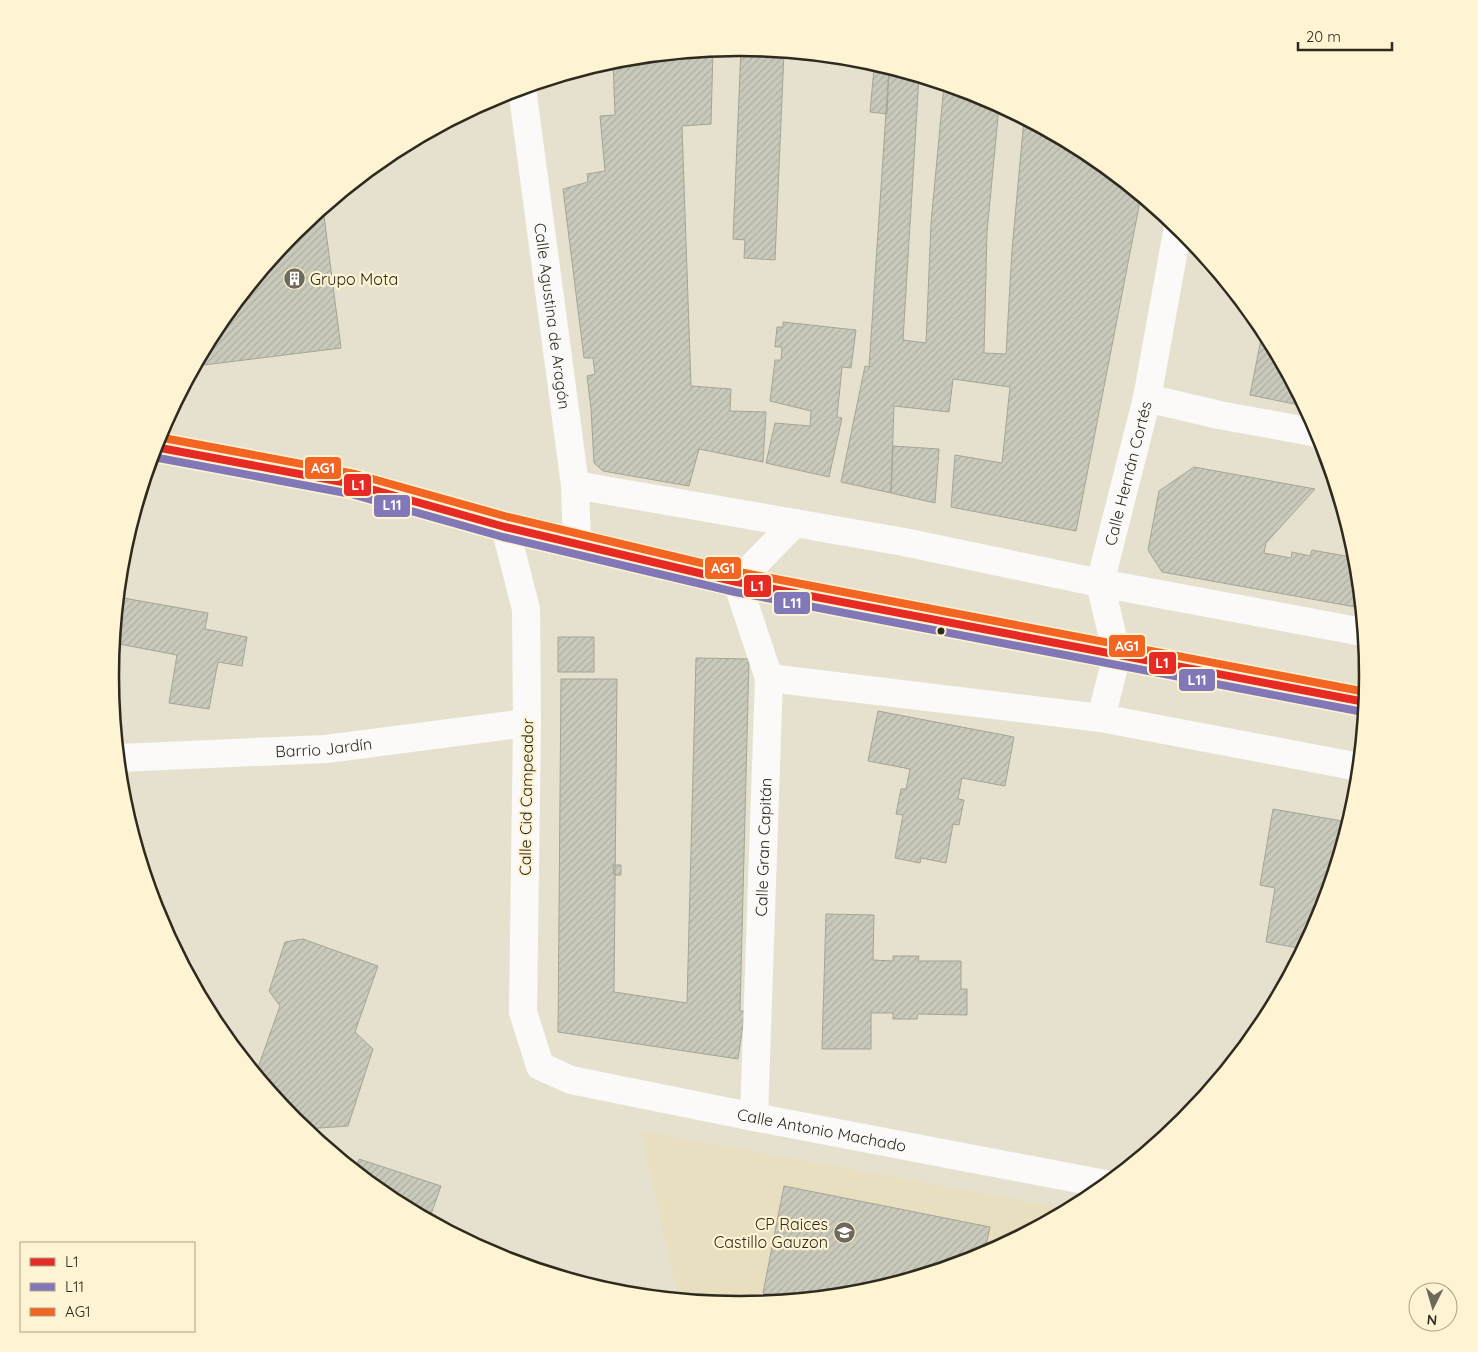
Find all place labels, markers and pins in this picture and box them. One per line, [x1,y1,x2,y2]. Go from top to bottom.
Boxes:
building icon: Grupo Mota [282,267,306,291]
place label: Grupo Mota [310,269,398,289]
unlabelled marker [936,626,946,636]
place label: CP Raices Castillo Gauzon [714,1214,828,1252]
school or university icon: CP Raices Castillo Gauzon [832,1221,856,1245]

